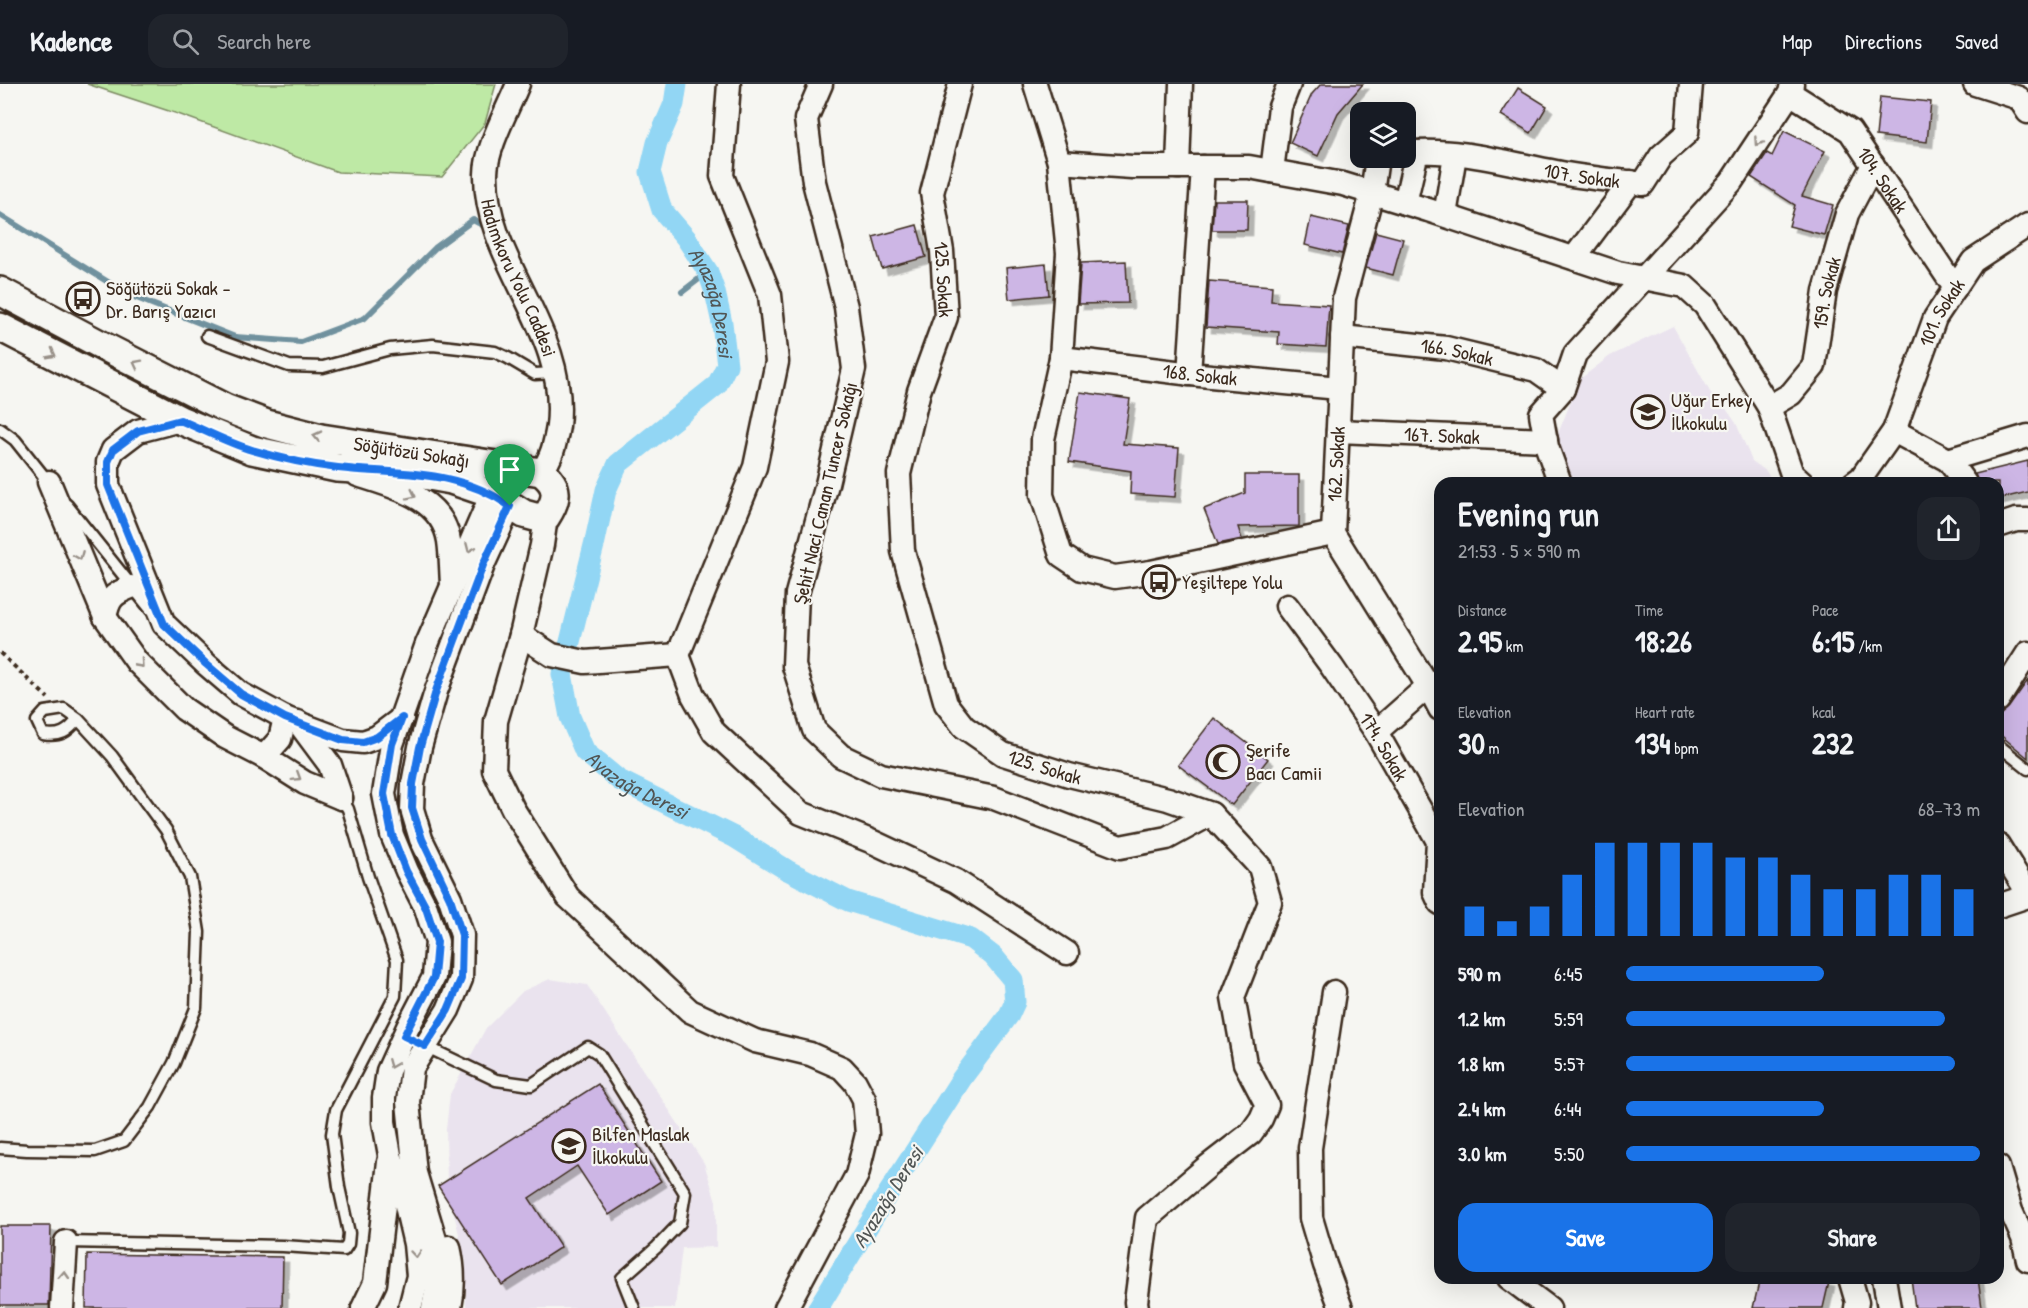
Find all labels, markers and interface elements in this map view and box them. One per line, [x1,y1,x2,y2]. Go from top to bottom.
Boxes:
search box [148,14,568,68]
text: Kadence [30,22,112,60]
icon: search [169,25,202,58]
text: Search here [217,26,311,56]
text: Map [1782,27,1812,56]
text: Directions [1845,27,1922,56]
text: Saved [1955,27,1998,56]
map controls [1350,102,1416,168]
button: layers [1350,102,1416,168]
one-way arrow [1753,136,1765,146]
street label: 104. Sokak [1851,141,1915,218]
street label: 107. Sokak [1542,156,1621,194]
street label: Hadımkoru Yolu Caddesi [475,197,564,360]
street label: 125. Sokak [928,240,960,318]
water label: Ayazağa Deresi [681,241,741,361]
street label: 159. Sokak [1806,253,1847,331]
street label: 101. Sokak [1912,273,1971,350]
place label: Söğütözü Sokak - Dr. Barış Yazıcı [106,274,231,324]
bus stop icon: Söğütözü Sokak - Dr. Barış Yazıcı [65,281,101,317]
street label: 166. Sokak [1419,331,1496,372]
one-way arrow [45,347,56,359]
street label: 168. Sokak [1161,357,1238,391]
one-way arrow [133,359,144,371]
street label: Şehit Naci Canan Tuncer Sokağı [786,379,863,607]
place label: Uğur Erkey İlkokulu [1671,386,1752,436]
school or university icon: Uğur Erkey İlkokulu [1630,394,1666,430]
street label: 167. Sokak [1403,420,1480,450]
street label: 162. Sokak [1320,426,1351,502]
street label: Söğütözü Sokağı [352,429,472,474]
one-way arrow [312,431,322,444]
pin [484,444,535,506]
icon: arrive [493,453,526,486]
one-way arrow [405,487,416,499]
text: Evening run [1458,492,1599,536]
button: share [1917,497,1980,560]
text: 21:53 · 5 × 590 m [1458,537,1580,564]
one-way arrow [465,541,477,552]
one-way arrow [72,549,84,560]
bus stop icon: Yeşiltepe Yolu [1141,564,1177,600]
place label: Yeşiltepe Yolu [1182,568,1282,595]
text: Distance [1458,599,1507,621]
text: Time [1635,599,1663,621]
text: Pace [1812,599,1839,621]
text: 2.95 [1458,621,1502,661]
text: 18:26 [1635,621,1692,661]
text: 6:15 [1812,621,1855,661]
text: km [1502,635,1523,657]
text: /km [1855,635,1882,657]
one-way arrow [133,657,144,668]
text: Elevation [1458,701,1511,723]
text: Heart rate [1635,701,1695,723]
text: kcal [1812,701,1835,723]
street label: 174. Sokak [1353,707,1415,786]
text: 30 [1458,723,1485,763]
text: 134 [1635,723,1671,763]
text: 232 [1812,723,1854,763]
place label: Şerife Bacı Camii [1246,736,1322,786]
text: m [1485,737,1499,759]
text: bpm [1671,737,1699,759]
street label: 125. Sokak [1005,742,1084,791]
water label: Ayazağa Deresi [580,744,695,827]
mosque icon: Şerife Bacı Camii [1205,744,1241,780]
one-way arrow [290,770,301,781]
text: Elevation [1458,795,1524,822]
text: 68–73 m [1918,795,1980,822]
text: 590 m [1458,960,1501,987]
text: 6:45 [1554,960,1583,987]
text: 1.2 km [1458,1005,1505,1032]
text: 5:59 [1554,1005,1583,1032]
text: 1.8 km [1458,1050,1505,1077]
text: 5:57 [1554,1050,1585,1077]
one-way arrow [387,1058,399,1069]
text: 2.4 km [1458,1095,1506,1122]
text: 6:44 [1554,1095,1582,1122]
place label: Bilfen Maslak İlkokulu [592,1120,690,1170]
school or university icon: Bilfen Maslak İlkokulu [551,1128,587,1164]
water label: Ayazağa Deresi [845,1139,931,1253]
text: 3.0 km [1458,1140,1507,1167]
text: 5:50 [1554,1140,1585,1167]
button: Save [1458,1203,1713,1272]
button: Share [1725,1203,1980,1272]
one-way arrow [409,1249,422,1258]
one-way arrow [58,1270,71,1279]

